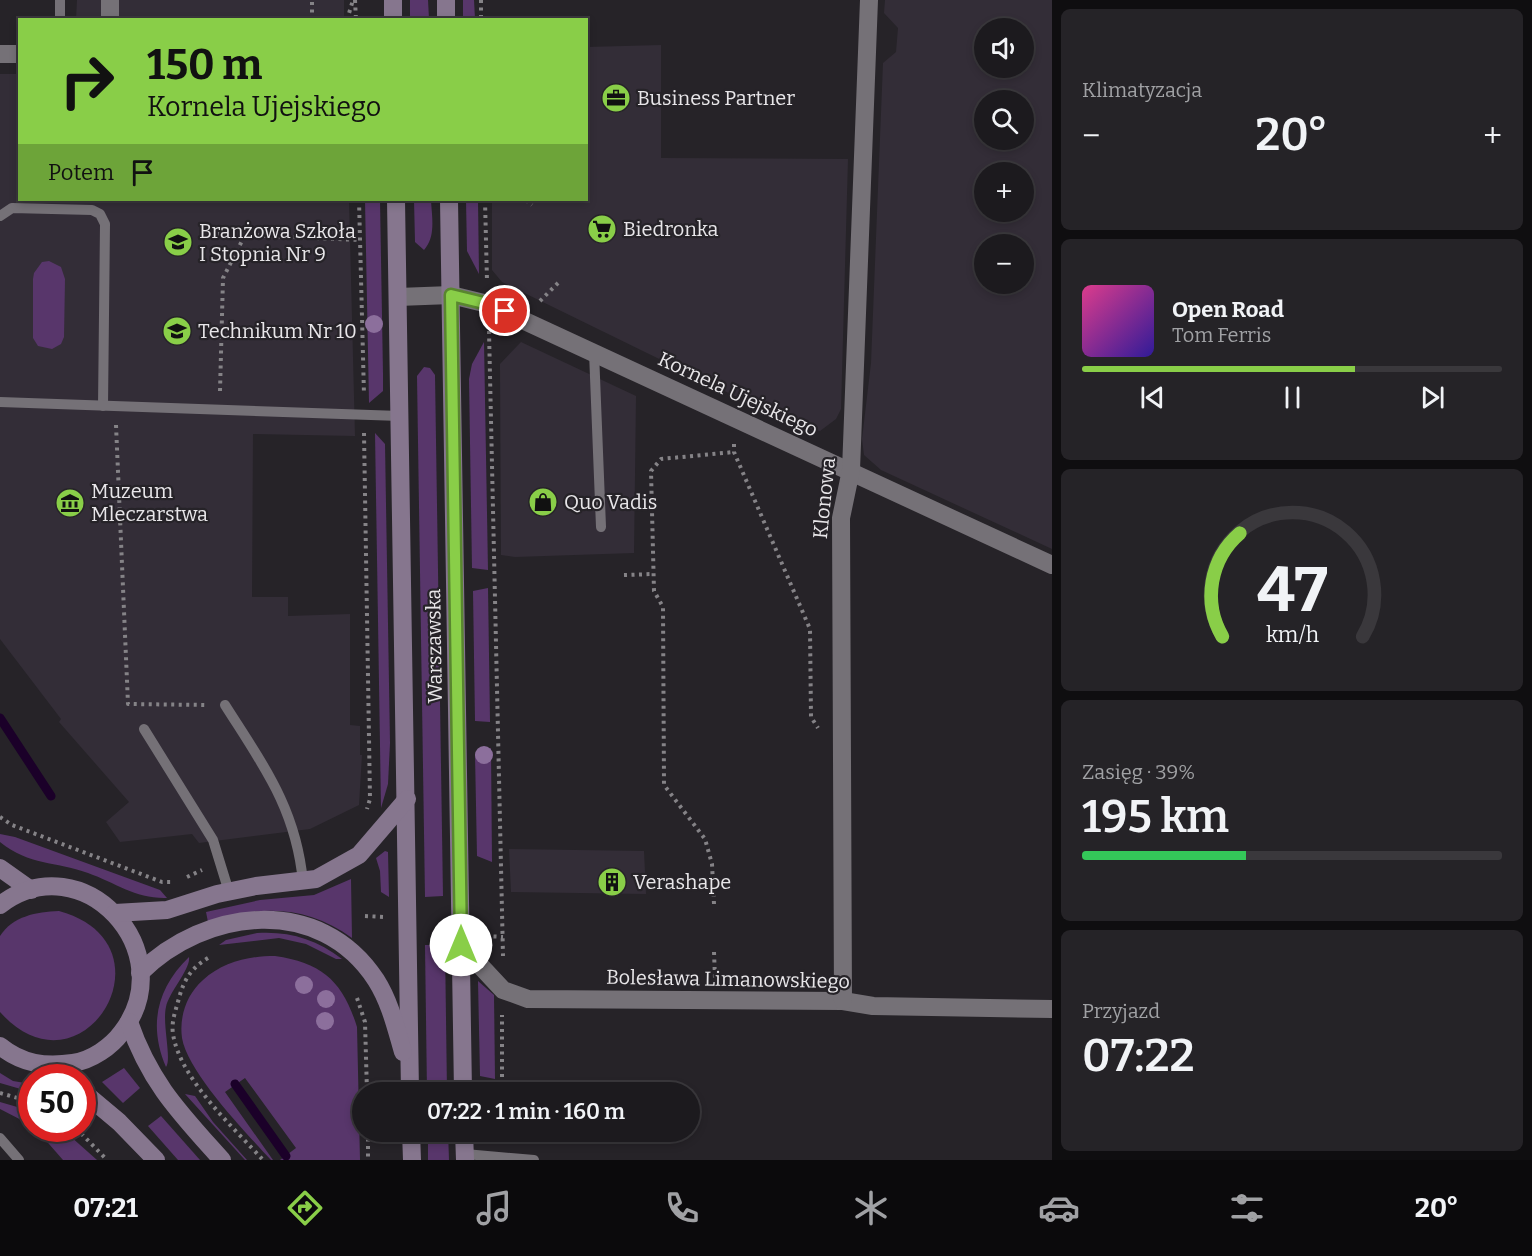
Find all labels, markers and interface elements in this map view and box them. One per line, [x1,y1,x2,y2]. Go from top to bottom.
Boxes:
map controls [974,18,1034,294]
button: sound [974,18,1034,78]
text: 150 m [147,40,262,90]
icon: right [48,42,126,120]
text: Klimatyzacja [1082,78,1202,102]
office icon: Business Partner [600,82,632,114]
place label: Business Partner [637,86,795,110]
button: search [974,90,1034,150]
text: Kornela Ujejskiego [147,91,381,123]
text: 20° [1255,108,1328,162]
text: − [1082,116,1100,156]
text: + [1483,116,1502,156]
icon: arrive [126,156,159,189]
text: Potem [48,159,114,186]
button: + [974,162,1034,222]
supermarket icon: Biedronka [586,213,618,245]
place label: Biedronka [623,217,719,241]
place label: Branżowa Szkoła I Stopnia Nr 9 [199,219,356,266]
school or university icon: Branżowa Szkoła I Stopnia Nr 9 [162,226,194,258]
button: − [974,234,1034,294]
pin [479,285,530,336]
icon: arrive [488,294,521,327]
text: Open Road [1172,296,1284,323]
school or university icon: Technikum Nr 10 [161,315,193,347]
place label: Technikum Nr 10 [198,319,357,343]
text: Tom Ferris [1172,323,1271,347]
street label: Kornela Ujejskiego [654,346,822,442]
icon: previous [1136,381,1169,414]
icon: pause [1276,381,1309,414]
icon: next [1416,381,1449,414]
street label: Klonowa [808,456,840,540]
place label: Muzeum Mleczarstwa [91,479,208,526]
shop icon: Quo Vadis [527,486,559,518]
museum icon: Muzeum Mleczarstwa [54,487,86,519]
place label: Quo Vadis [564,490,657,514]
text: 47 [1257,553,1327,628]
street label: Warszawska [421,588,447,704]
text: km/h [1265,622,1319,648]
text: Zasięg · 39% [1082,760,1195,784]
text: 195 km [1082,790,1229,844]
building icon: Verashape [596,866,628,898]
place label: Verashape [633,870,731,894]
position arrow [429,913,493,977]
street label: Bolesława Limanowskiego [606,965,850,993]
text: Przyjazd [1082,999,1160,1023]
text: 07:22 [1082,1029,1195,1083]
speed limit sign: 50 [18,1064,96,1142]
text: 07:22 · 1 min · 160 m [427,1098,625,1125]
icon: directions [284,1187,326,1229]
icon: music [473,1187,515,1229]
icon: phone [661,1187,703,1229]
icon: climate [850,1187,892,1229]
icon: car [1038,1187,1080,1229]
icon: filters [1226,1187,1268,1229]
text: 07:21 [73,1192,138,1224]
text: 20° [1415,1192,1459,1224]

